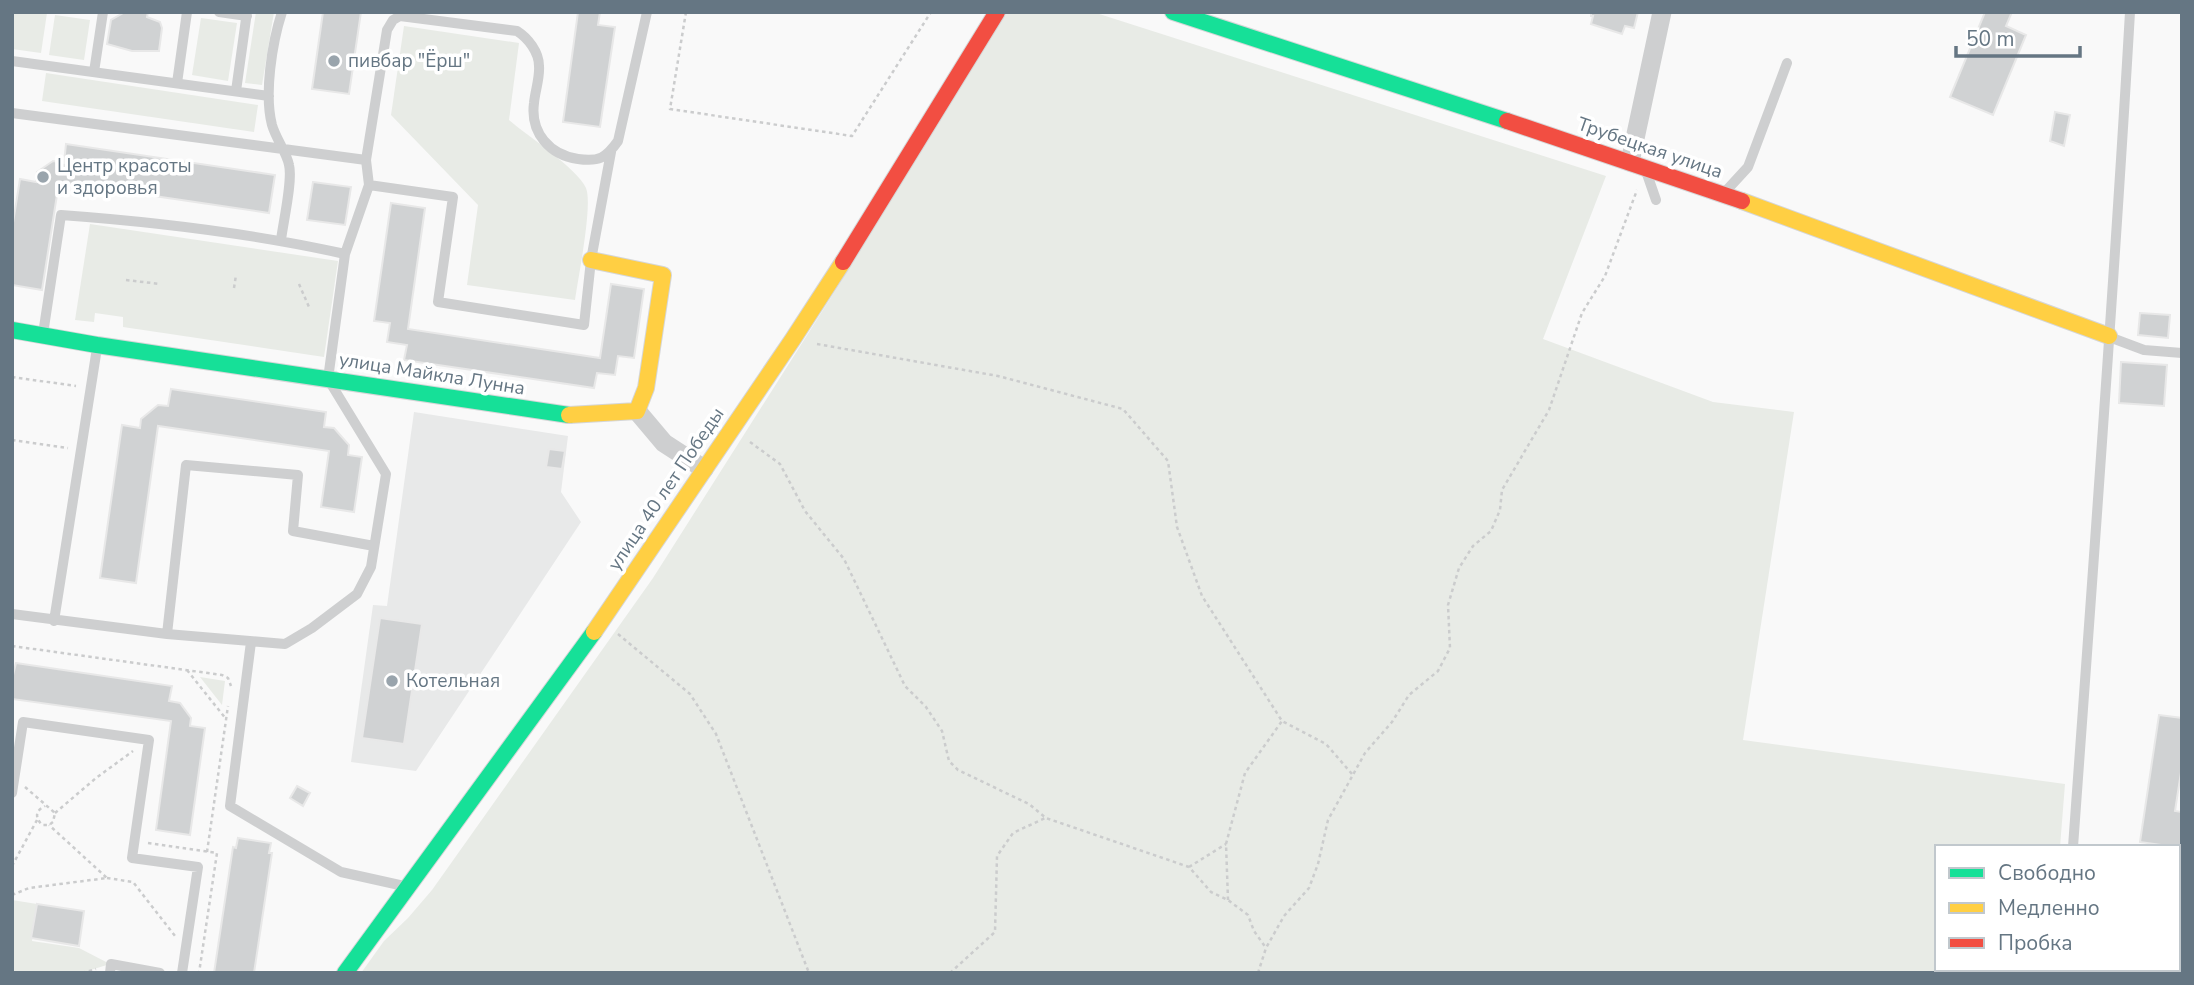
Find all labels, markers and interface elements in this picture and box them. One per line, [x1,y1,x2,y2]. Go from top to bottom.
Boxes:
scale bar [1956,14,2080,58]
text: 50 m [1966,25,2015,53]
place label: пивбар "Ёрш" [348,48,470,74]
marker: пивбар "Ёрш" [326,53,342,69]
street label: Трубецкая улица [1574,111,1726,185]
place label: Центр красоты и здоровья [57,153,192,201]
marker: Центр красоты и здоровья [35,169,51,185]
street label: улица Майкла Лунна [337,346,527,402]
street label: улица 40 лет Победы [602,402,730,576]
place label: Котельная [406,668,500,694]
marker: Котельная [384,673,400,689]
legend [1935,845,2180,971]
text: Свободно [1998,859,2096,887]
text: Медленно [1998,894,2100,922]
text: Пробка [1998,929,2072,957]

